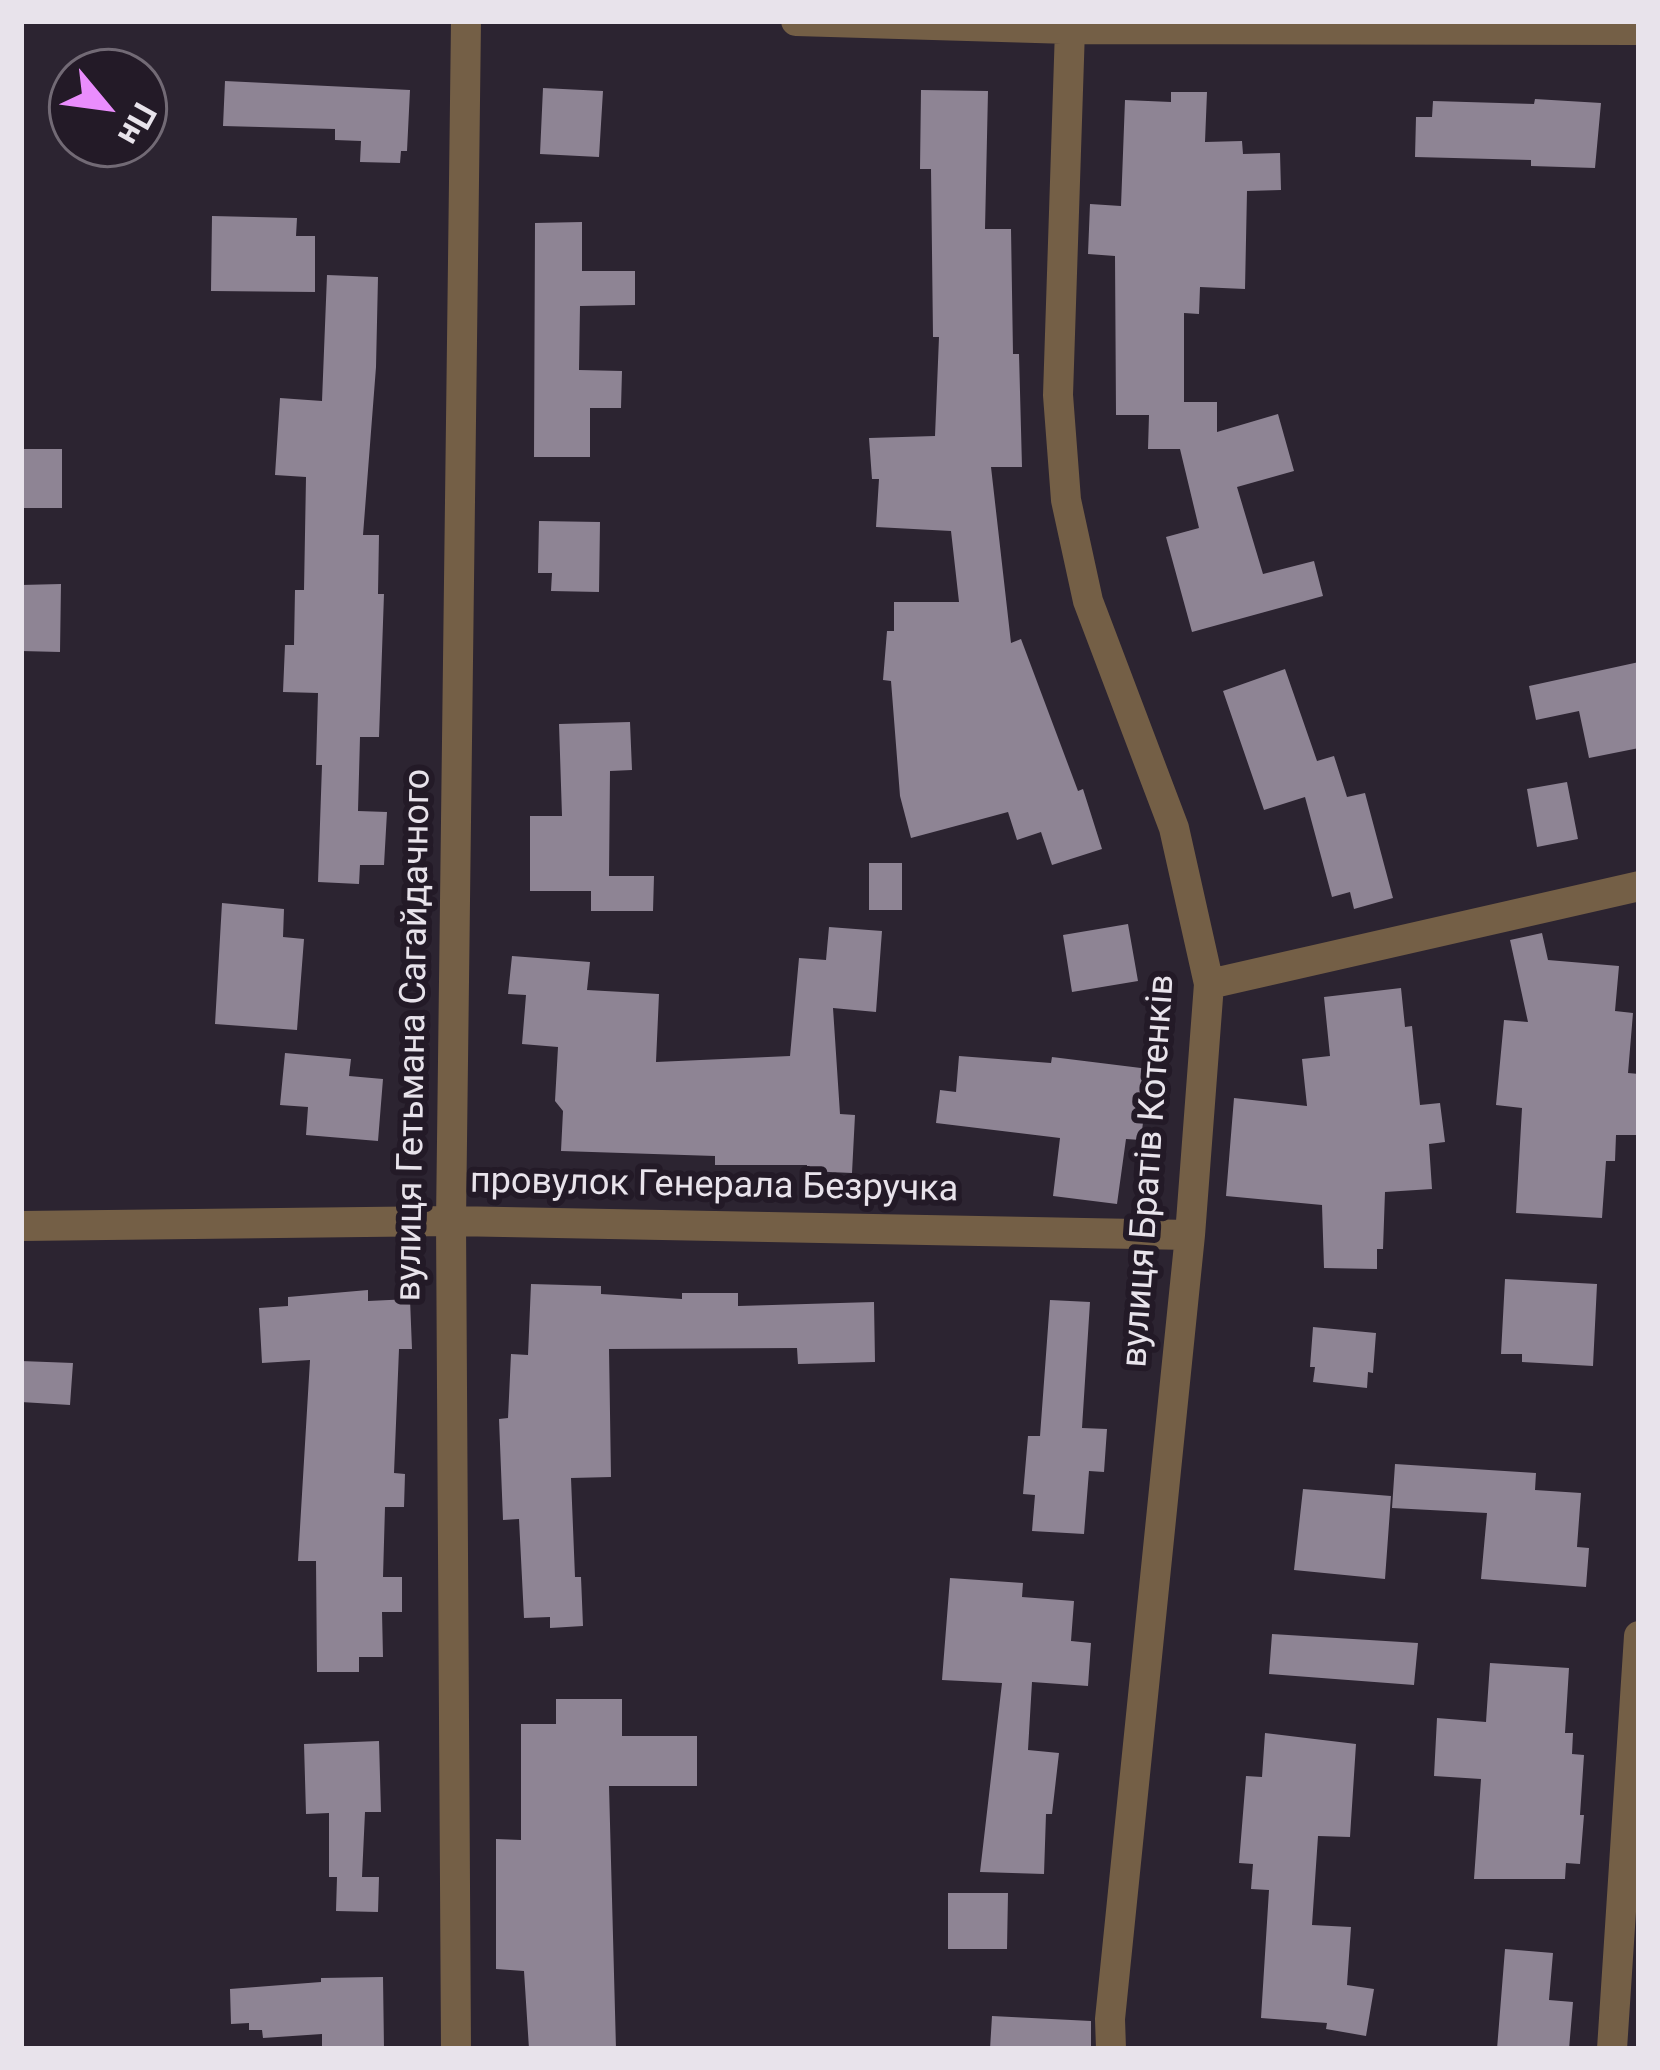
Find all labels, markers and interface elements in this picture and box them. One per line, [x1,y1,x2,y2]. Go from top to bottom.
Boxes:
north arrow [48,48,168,168]
text: Пн [110,96,165,152]
street label: вулиця Гетьмана Сагайдачного [389,768,441,1302]
street label: вулиця Братів Котенків [1115,973,1185,1369]
street label: провулок Генерала Безручка [469,1161,959,1213]

